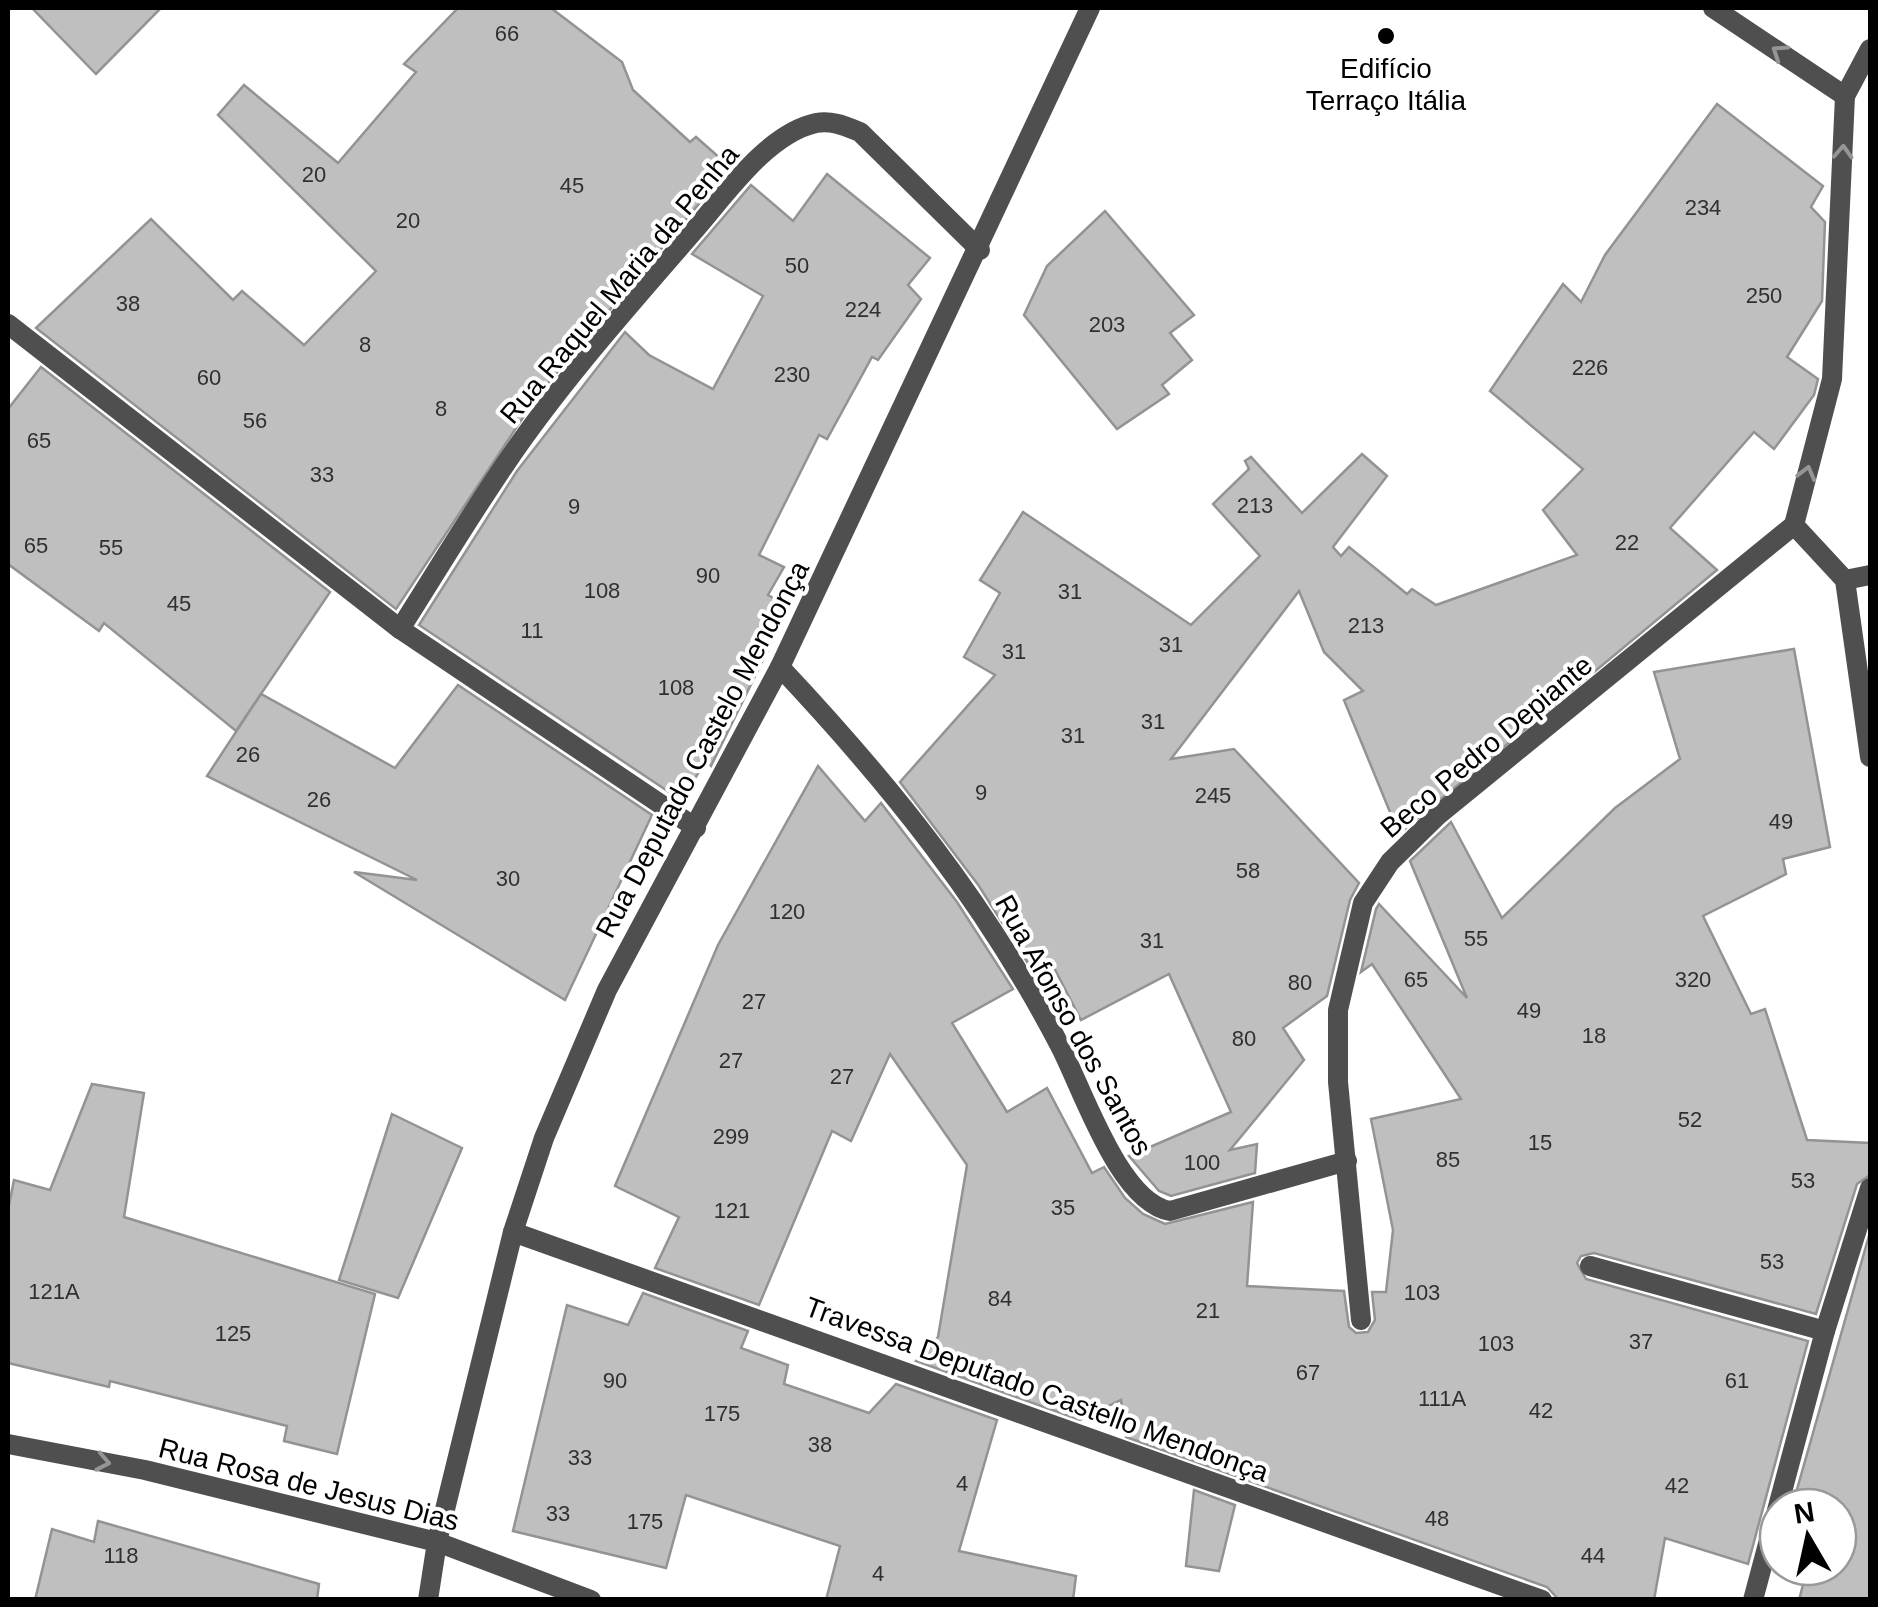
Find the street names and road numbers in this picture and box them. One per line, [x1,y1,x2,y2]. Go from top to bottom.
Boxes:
street label: Rua Raquel Maria da Penha [494,139,745,430]
street label: Rua Deputado Castelo Mendonça [590,555,815,943]
street label: Beco Pedro Depiante [1374,649,1598,844]
street label: Rua Afonso dos Santos [989,890,1158,1161]
street label: Travessa Deputado Castello Mendonça [801,1291,1273,1488]
street label: Rua Rosa de Jesus Dias [156,1432,462,1537]

